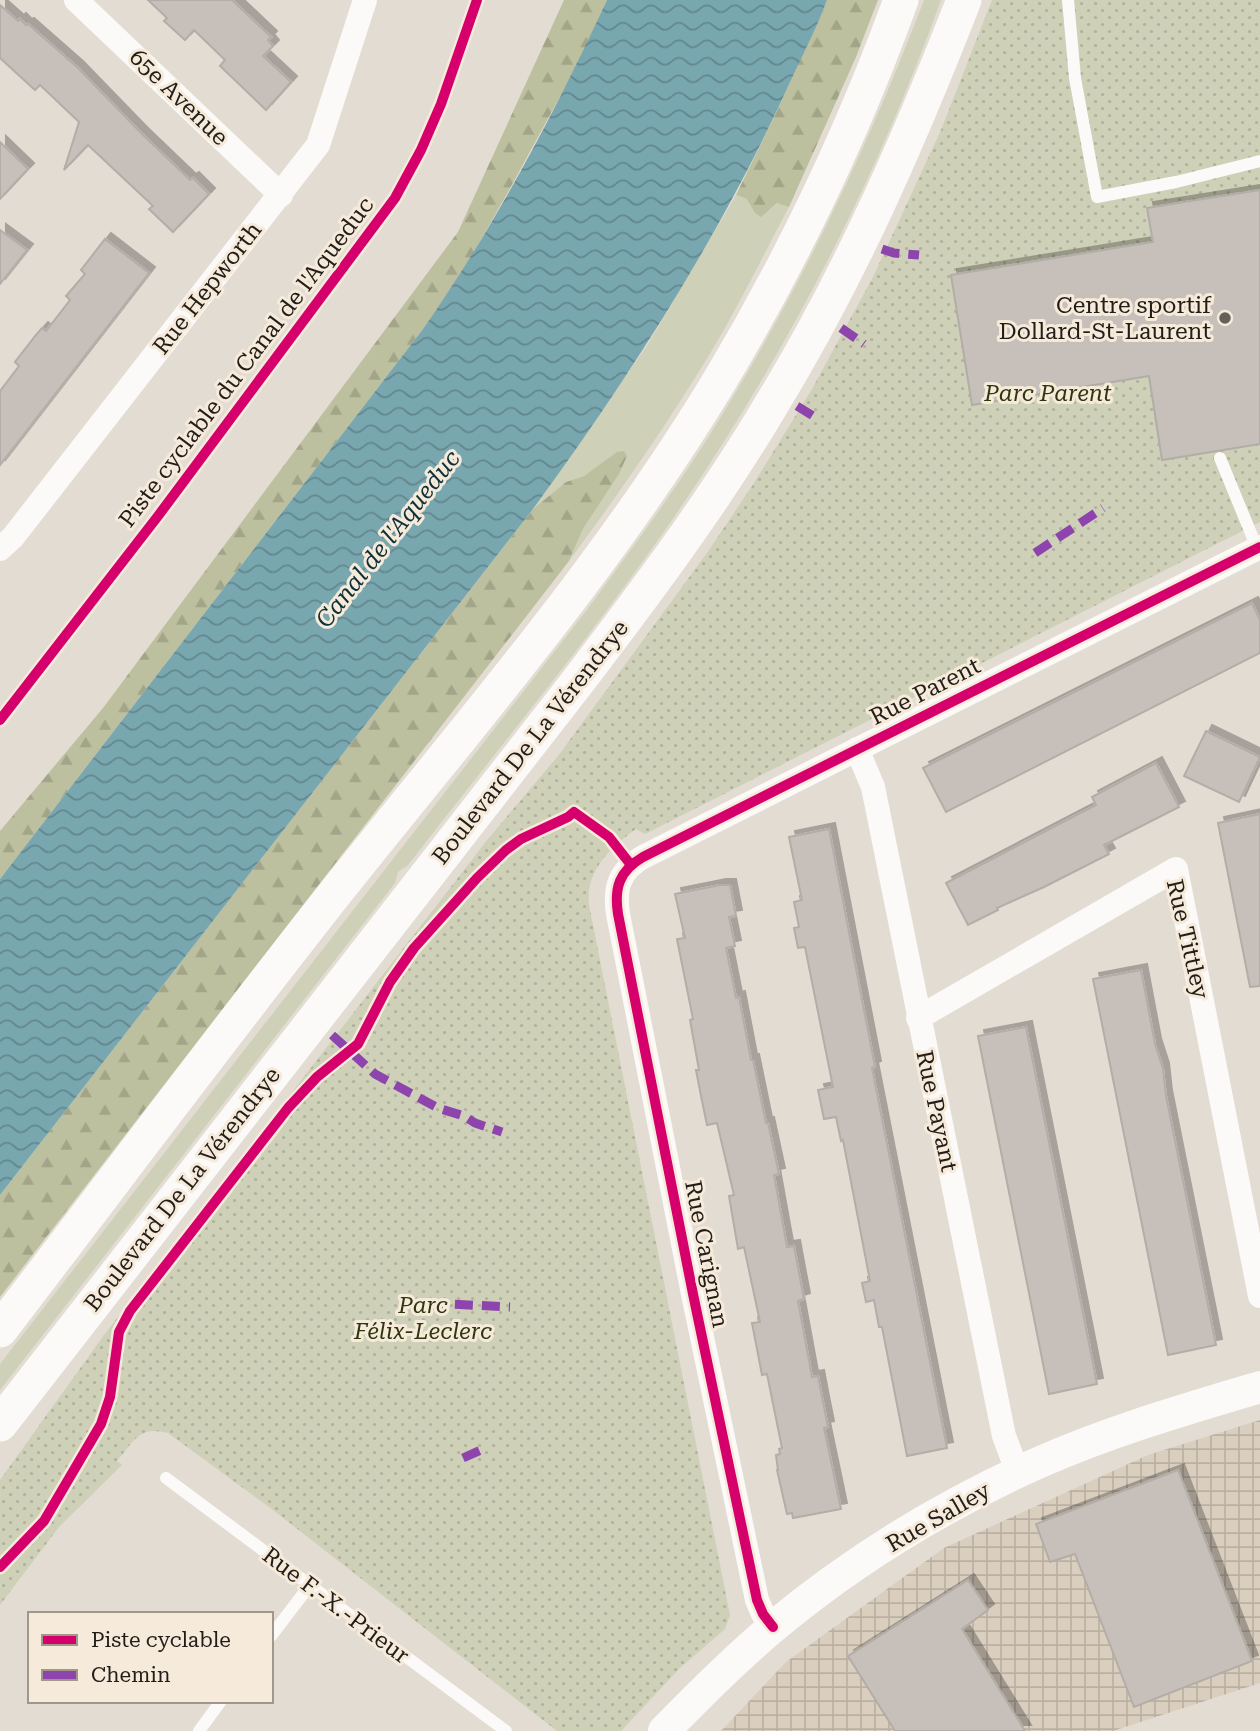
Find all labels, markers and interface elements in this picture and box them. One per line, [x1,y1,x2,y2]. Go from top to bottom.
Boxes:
street label: 65e Avenue [124,44,234,151]
street label: Piste cyclable du Canal de l'Aqueduc [113,192,380,533]
street label: Rue Hepworth [147,217,267,360]
place label: Centre sportif Dollard-St-Laurent [999,292,1212,345]
marker: Centre sportif Dollard-St-Laurent [1217,310,1233,326]
park label: Parc Parent [983,380,1112,407]
water label: Canal de l'Aqueduc [310,444,466,633]
street label: Boulevard De La Vérendrye [427,615,634,870]
street label: Rue Parent [866,652,985,731]
street label: Rue Tittley [1161,877,1214,1002]
street label: Rue Payant [910,1048,963,1175]
street label: Boulevard De La Vérendrye [79,1062,286,1317]
street label: Rue Carignan [679,1178,734,1330]
park label: Parc Félix-Leclerc [353,1292,492,1345]
street label: Rue Salley [882,1477,995,1558]
street label: Rue F.-X.-Prieur [257,1541,414,1669]
legend [28,1612,273,1703]
text: Piste cyclable [91,1628,231,1652]
text: Chemin [91,1663,171,1687]

